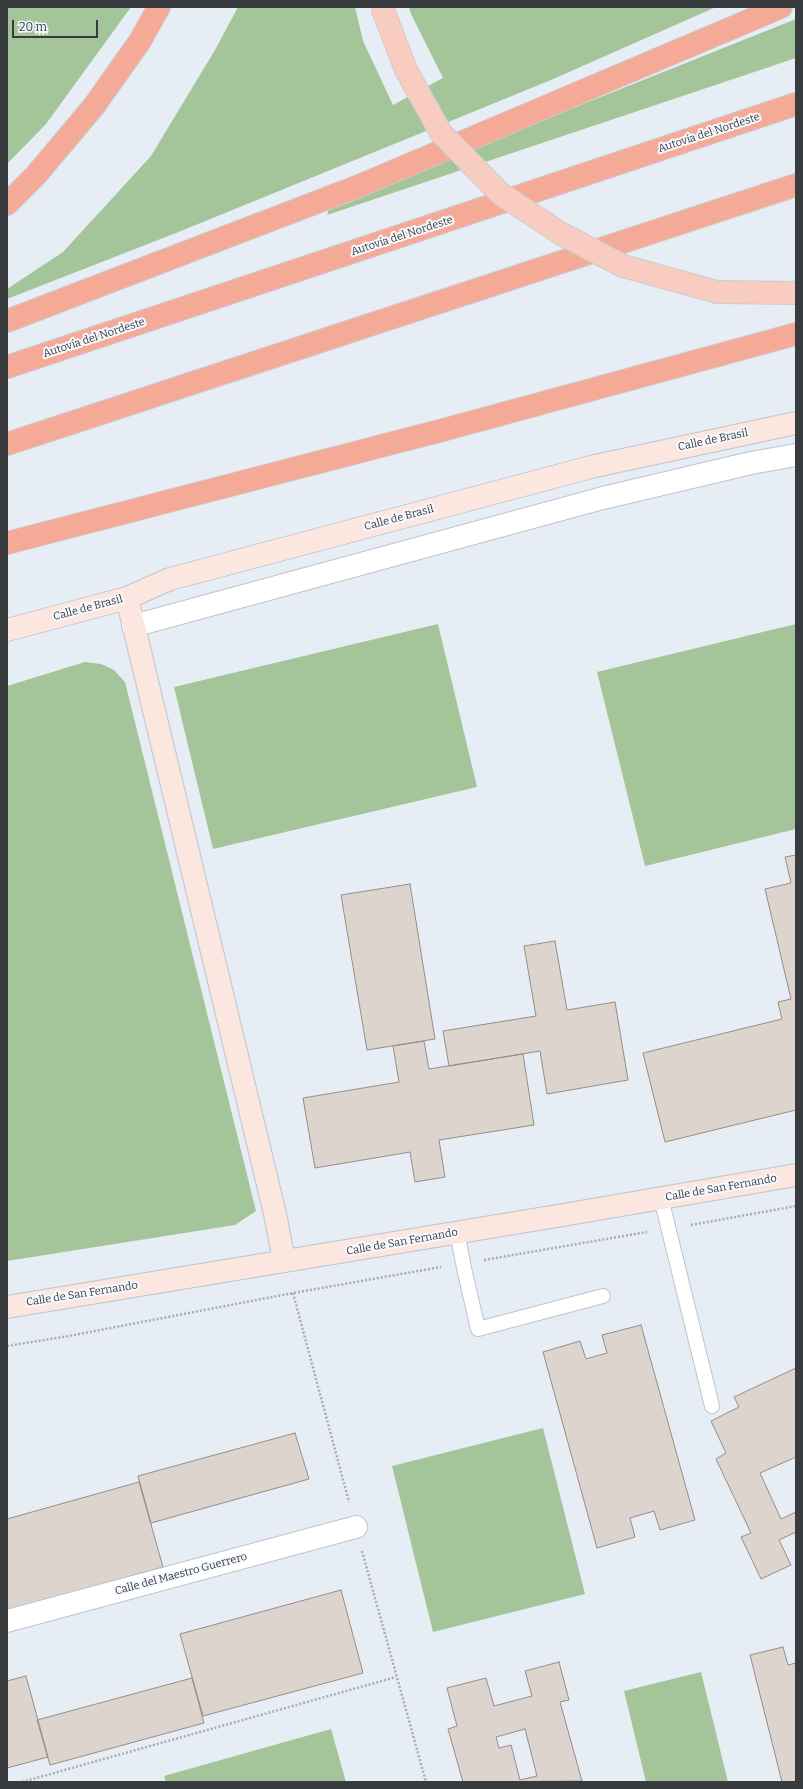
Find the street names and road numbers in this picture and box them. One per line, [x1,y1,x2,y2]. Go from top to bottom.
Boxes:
street label: Autovía del Nordeste [656,110,762,156]
street label: Autovía del Nordeste [349,213,455,259]
street label: Autovía del Nordeste [41,315,147,361]
street label: Calle de Brasil [677,426,749,454]
street label: Calle de Brasil [363,502,435,534]
street label: Calle de Brasil [52,592,124,624]
street label: Calle de San Fernando [664,1172,778,1204]
street label: Calle de San Fernando [345,1226,459,1258]
street label: Calle de San Fernando [25,1279,139,1309]
street label: Calle del Maestro Guerrero [113,1550,249,1598]

